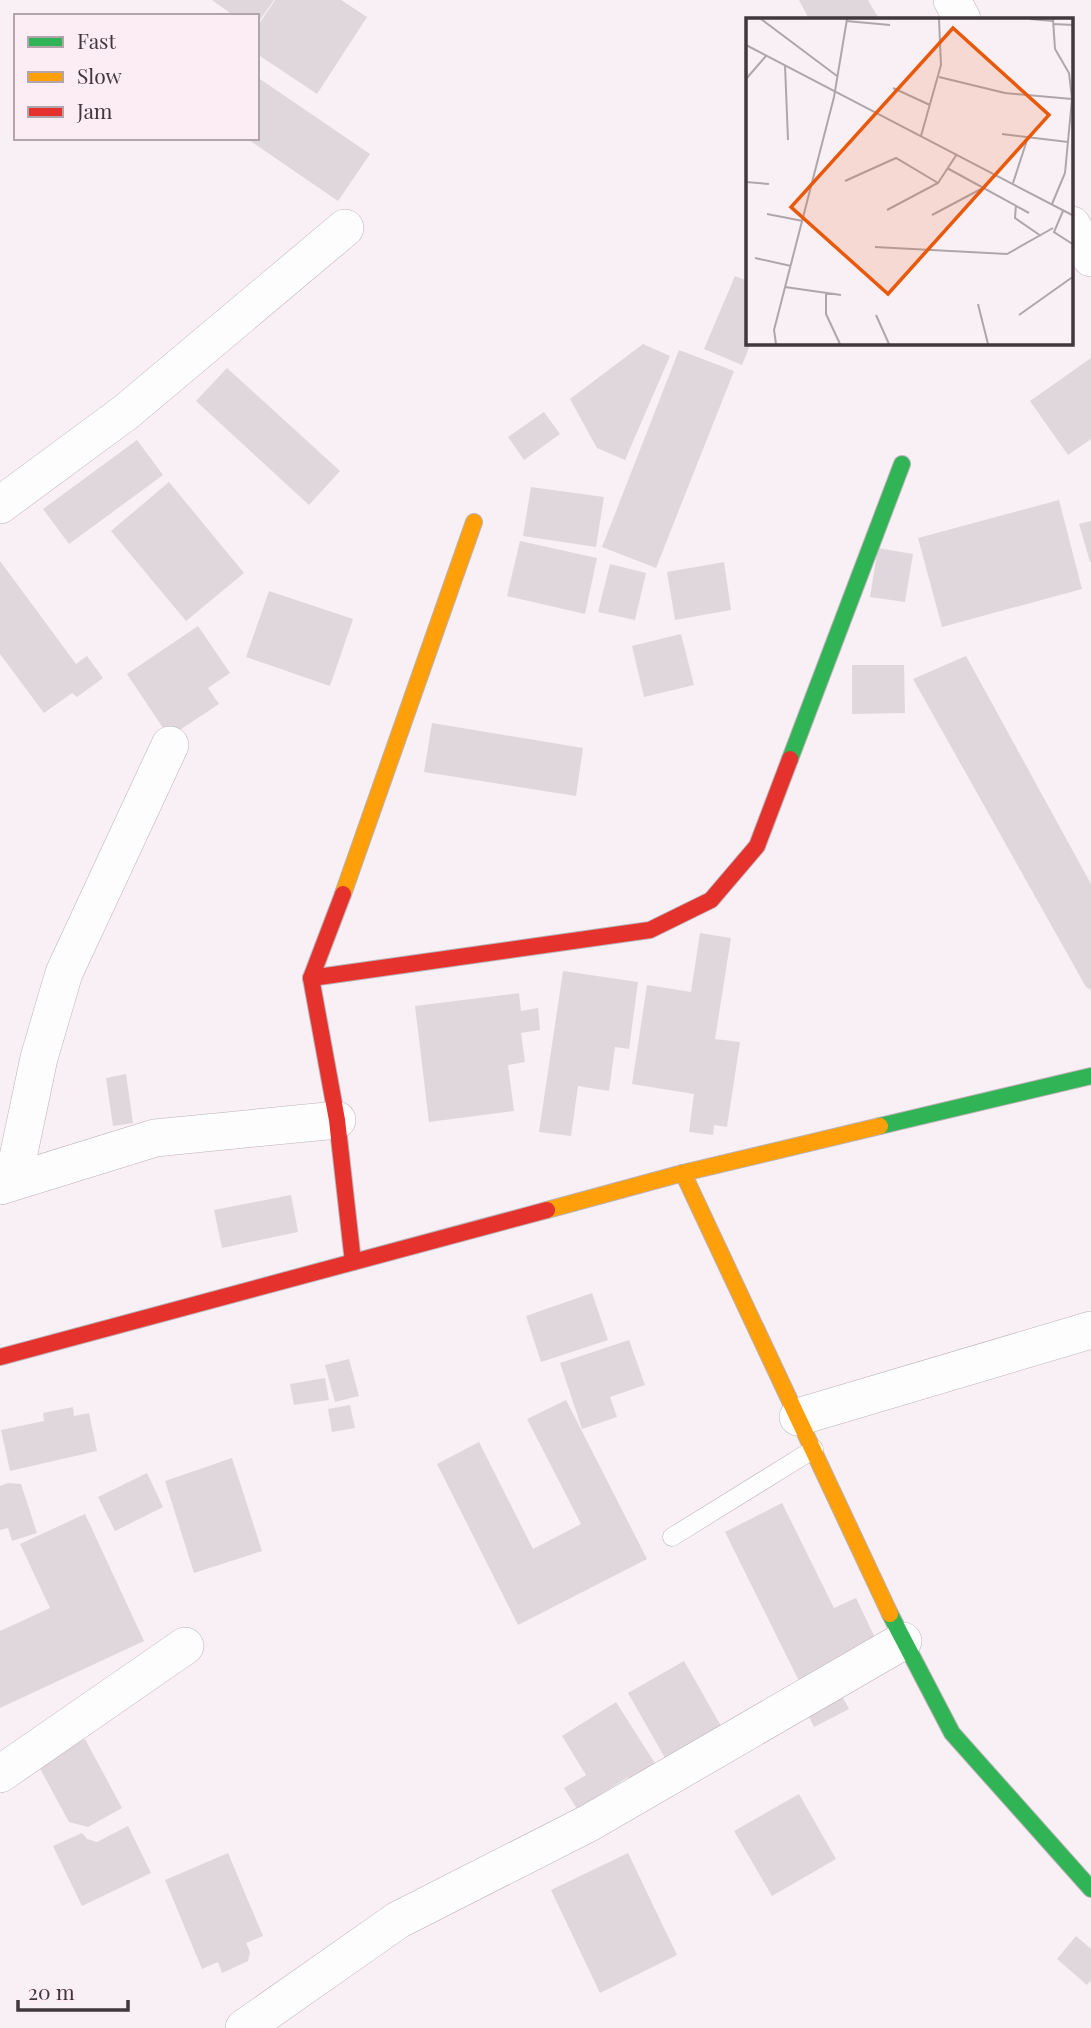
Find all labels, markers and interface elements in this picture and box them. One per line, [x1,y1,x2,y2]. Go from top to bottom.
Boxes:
legend [14,14,259,140]
inset map [746,18,1074,345]
text: Fast [77,26,116,54]
text: Slow [77,61,122,89]
text: Jam [76,96,113,124]
scale bar [18,1968,128,2012]
text: 20 m [28,1977,75,2005]

